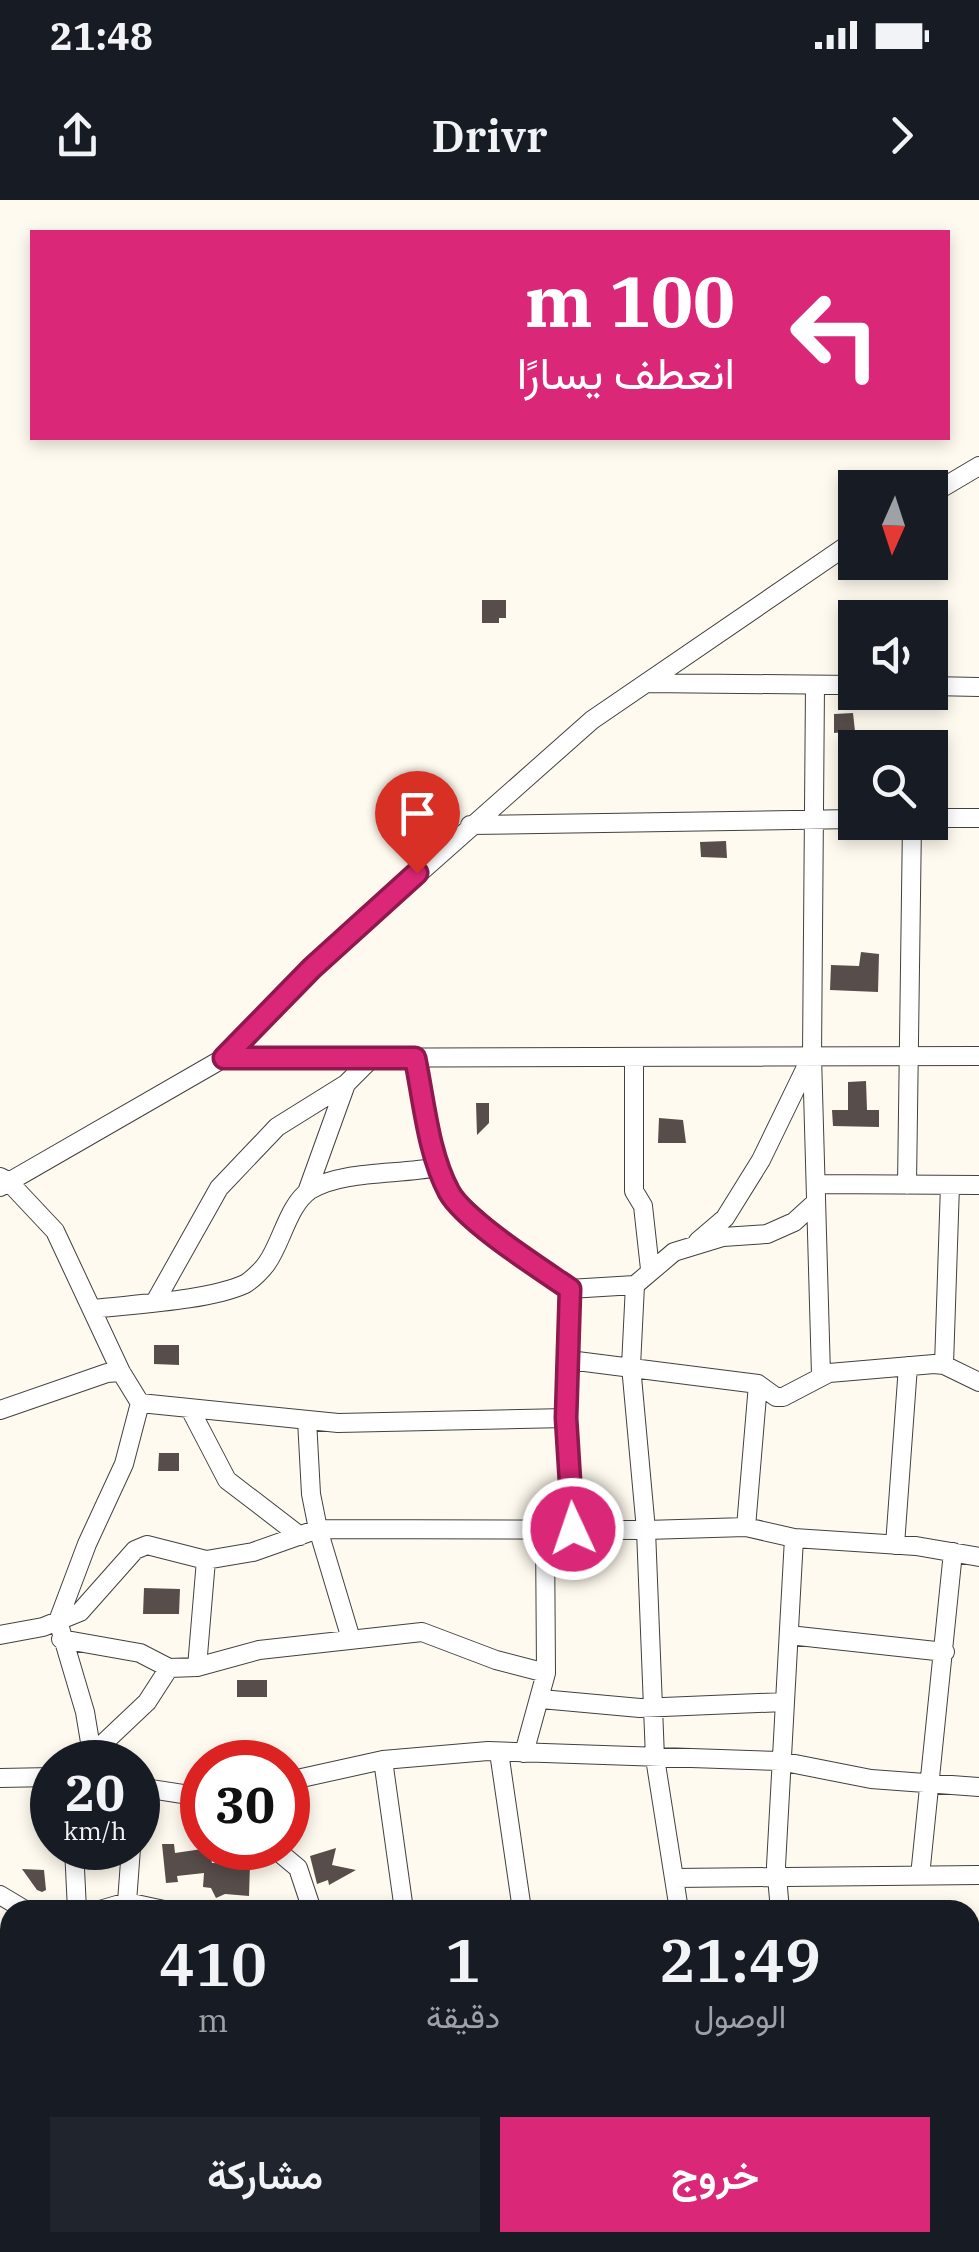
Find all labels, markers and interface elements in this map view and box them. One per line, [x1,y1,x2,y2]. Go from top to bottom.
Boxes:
text: 21:48 [50,11,153,60]
text: Drivr [431,106,548,164]
icon: share [50,108,105,163]
icon: forward [874,108,929,163]
text: 100 m [525,255,735,346]
icon: left [770,270,900,400]
text: انعطف يسارًا [517,343,735,401]
north arrow [838,470,948,580]
map controls [838,470,948,840]
button: sound [838,600,948,710]
button: search [838,730,948,840]
pin [375,771,460,874]
icon: arrive [390,786,445,841]
position arrow [521,1477,625,1581]
speed limit sign: 30 [180,1740,310,1870]
text: 20 [65,1760,125,1825]
text: km/h [63,1814,127,1847]
text: 1 [445,1920,481,1999]
text: 21:49 [659,1920,821,1999]
text: 410 [159,1924,267,2003]
text: دقيقة [426,1995,500,2037]
text: الوصول [694,1995,786,2037]
text: m [198,1999,228,2041]
button: مشاركة [50,2117,480,2232]
button: خروج [500,2117,930,2232]

